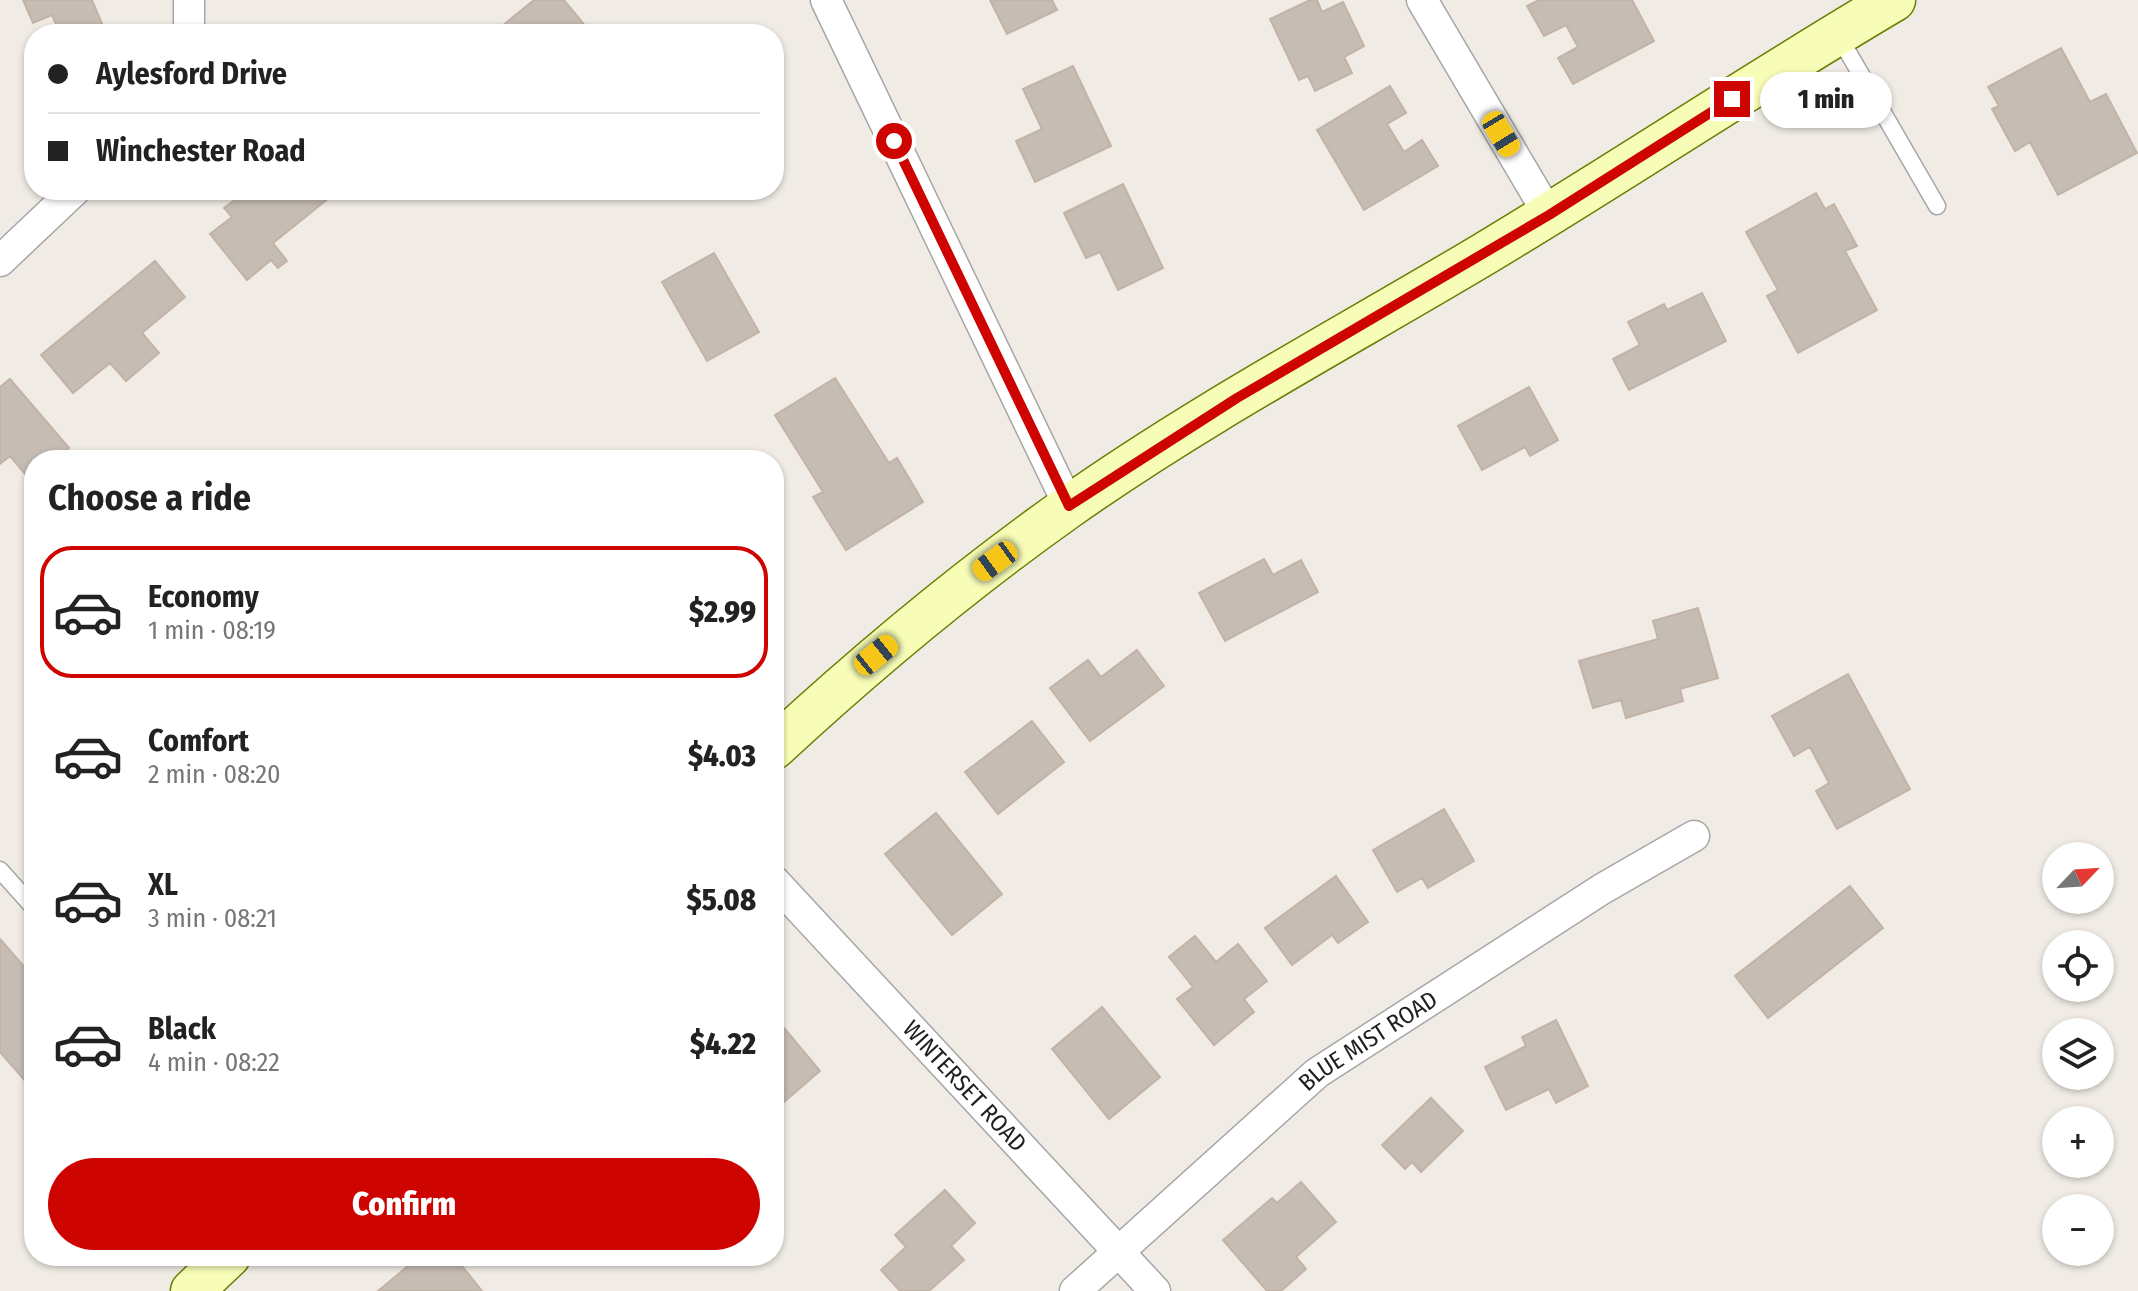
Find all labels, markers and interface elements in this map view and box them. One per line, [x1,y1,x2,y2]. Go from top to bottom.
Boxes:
text: Aylesford Drive [96,56,287,92]
callout: 1 min [1760,71,1892,127]
route end [1714,81,1750,117]
text: 1 min [1798,84,1854,115]
car [1478,107,1524,161]
route start [876,123,912,159]
text: Winchester Road [96,133,306,169]
text: Choose a ride [48,476,251,520]
car [969,537,1021,585]
icon: car [52,576,124,648]
text: Economy [148,579,259,615]
text: $2.99 [689,594,756,630]
text: 1 min · 08:19 [148,615,276,646]
car [850,631,902,679]
icon: car [52,720,124,792]
text: Comfort [148,723,249,759]
text: $4.03 [688,738,756,774]
text: 2 min · 08:20 [148,759,281,790]
north arrow [2042,842,2114,914]
map controls [2042,842,2114,1266]
icon: car [52,864,124,936]
text: XL [148,867,178,903]
text: $5.08 [687,882,756,918]
text: 3 min · 08:21 [148,903,277,934]
button: locate [2042,930,2114,1002]
street label: BLUE MIST ROAD [1293,985,1442,1097]
icon: car [52,1008,124,1080]
text: Black [148,1011,216,1047]
street label: WINTERSET ROAD [897,1015,1032,1157]
button: layers [2042,1018,2114,1090]
text: $4.22 [690,1026,756,1062]
text: 4 min · 08:22 [148,1047,280,1078]
button: + [2042,1106,2114,1178]
button: Confirm [48,1158,760,1250]
button: − [2042,1194,2114,1266]

